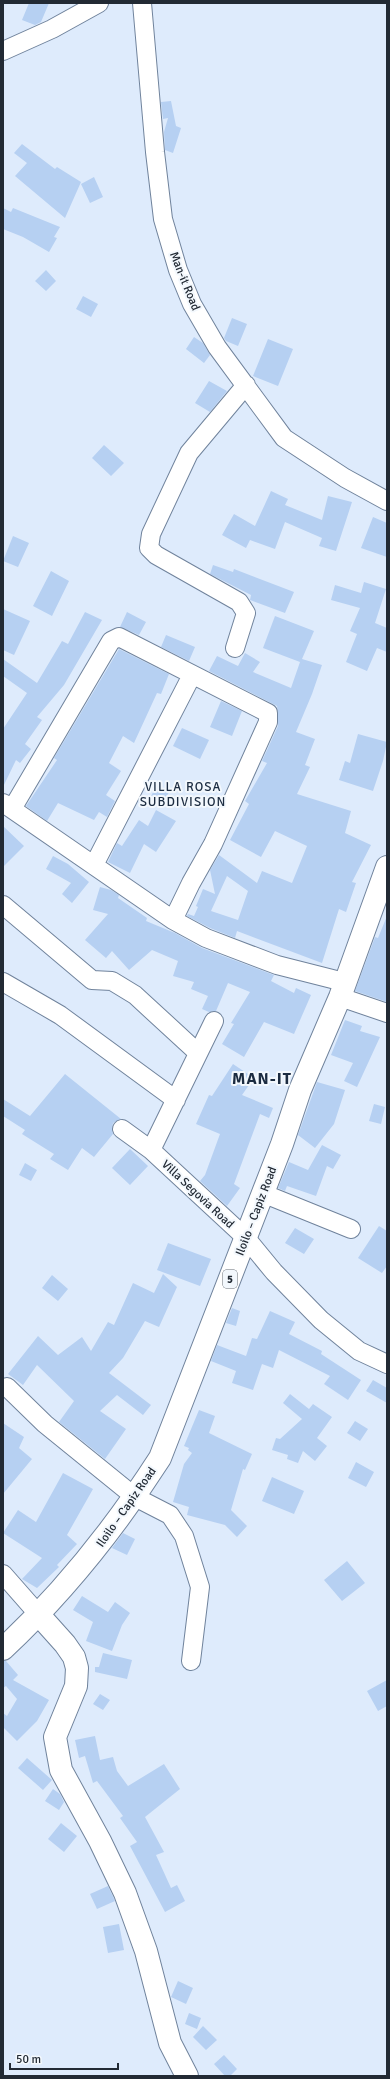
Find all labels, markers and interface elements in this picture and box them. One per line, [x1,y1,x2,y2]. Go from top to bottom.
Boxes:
street label: Man-it Road [166,250,203,313]
district label: VILLA ROSA SUBDIVISION [140,779,226,810]
district label: MAN-IT [232,1069,292,1089]
street label: Villa Segovia Road [158,1157,237,1232]
street label: Iloilo – Capiz Road [233,1164,280,1258]
road number: 5 [223,1270,237,1288]
street label: Iloilo – Capiz Road [93,1464,160,1550]
scale bar [10,2045,118,2071]
text: 50 m [16,2052,41,2067]

